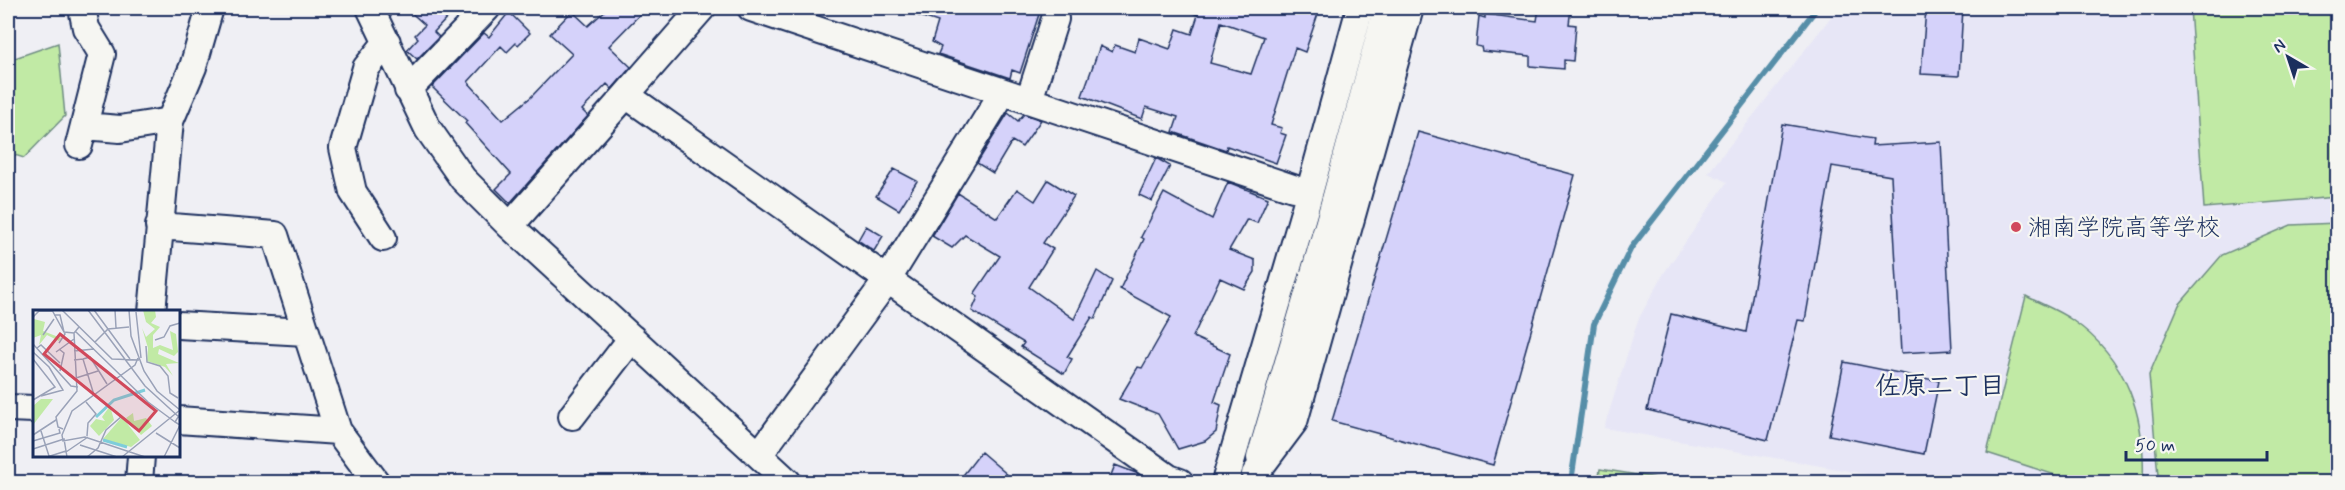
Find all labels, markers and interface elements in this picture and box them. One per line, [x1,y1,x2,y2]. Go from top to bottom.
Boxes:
north arrow [2258,27,2318,87]
text: N [2269,35,2290,58]
place label: 湘南学院高等学校 [2028,213,2220,244]
marker: 湘南学院高等学校 [2009,220,2023,234]
inset map [33,310,180,457]
district label: 佐原二丁目 [1875,370,2005,404]
scale bar [2126,424,2267,462]
text: 50 m [2135,434,2175,458]

